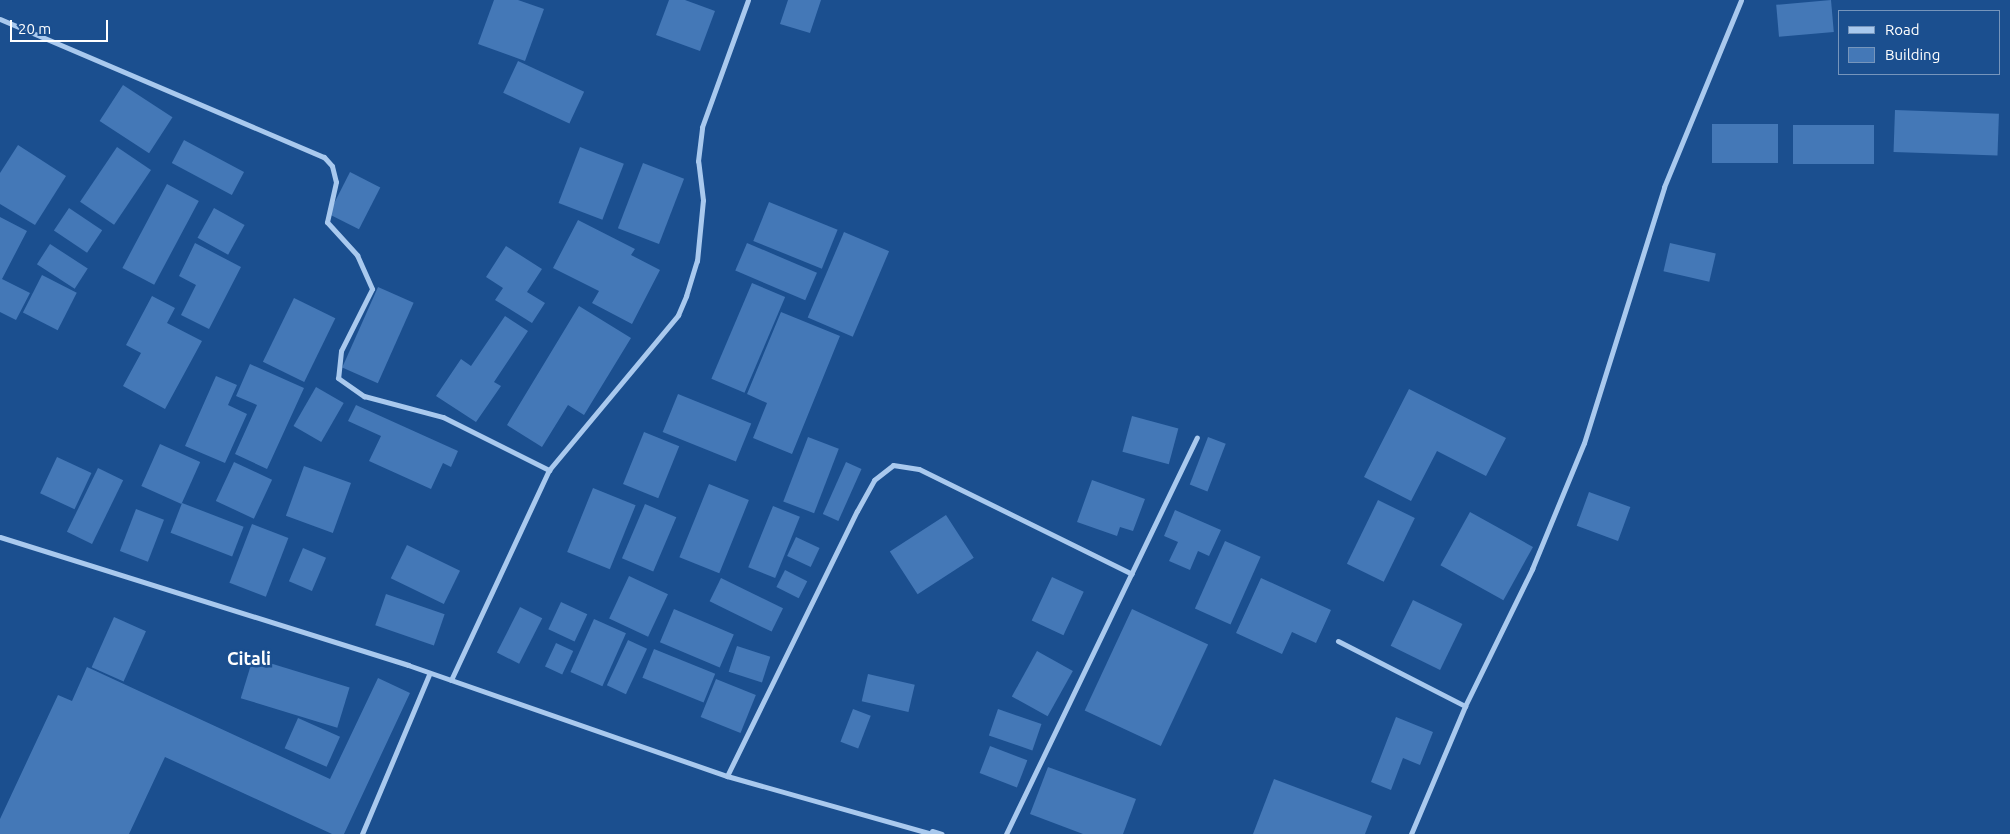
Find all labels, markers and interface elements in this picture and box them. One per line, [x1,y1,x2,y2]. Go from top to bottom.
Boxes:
scale bar [12,10,110,42]
legend [1838,10,2000,75]
text: 20 m [18,20,51,37]
text: Road [1885,21,1920,38]
text: Building [1885,46,1940,63]
district label: Citali [227,647,271,669]

